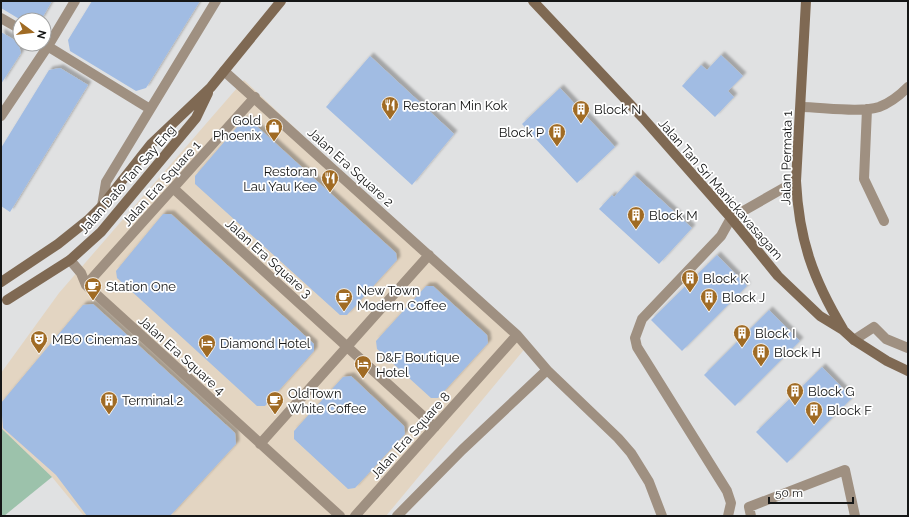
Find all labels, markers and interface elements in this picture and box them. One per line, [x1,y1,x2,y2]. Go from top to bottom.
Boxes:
north arrow [12,12,52,52]
text: N [34,29,49,40]
restaurant icon: Restoran Min Kok [380,95,400,120]
place label: Restoran Min Kok [403,98,507,113]
building icon: Block N [571,99,591,124]
place label: Block N [594,102,641,117]
street label: Jalan Permata 1 [778,110,795,205]
place label: Gold Phoenix [213,113,261,143]
street label: Jalan Tan Sri Manickavasagam [655,116,786,263]
shop icon: Gold Phoenix [264,117,284,142]
street label: Jalan Dato Tan Say Eng [76,122,179,237]
building icon: Block P [547,122,567,147]
street label: Jalan Era Square 2 [305,125,397,210]
place label: Block P [499,125,544,140]
street label: Jalan Era Square 1 [119,137,204,229]
place label: Restoran Lau Yau Kee [243,164,317,194]
restaurant icon: Restoran Lau Yau Kee [320,168,340,193]
building icon: Block M [626,205,646,230]
place label: Block M [649,208,698,223]
street label: Jalan Era Square 3 [223,216,315,301]
building icon: Block K [680,268,700,293]
place label: Block K [703,271,749,286]
cafe icon: Station One [83,276,103,301]
place label: Station One [106,279,176,294]
place label: New Town Modern Coffee [357,283,447,313]
cafe icon: New Town Modern Coffee [334,287,354,312]
building icon: Block J [699,287,719,312]
place label: Block J [722,290,765,305]
street label: Jalan Era Square 4 [136,313,228,398]
building icon: Block I [732,323,752,348]
place label: Block I [755,326,796,341]
theatre icon: MBO Cinemas [29,329,49,354]
place label: MBO Cinemas [52,332,137,347]
hotel icon: Diamond Hotel [197,333,217,358]
place label: Diamond Hotel [220,336,311,351]
building icon: Block H [751,342,771,367]
place label: Block H [774,345,821,360]
place label: D&F Boutique Hotel [376,350,460,380]
hotel icon: D&F Boutique Hotel [353,354,373,379]
building icon: Block G [785,381,805,406]
place label: Block G [808,384,855,399]
place label: OldTown White Coffee [288,386,367,416]
street label: Jalan Era Square 8 [368,389,453,482]
building icon: Terminal 2 [99,390,119,415]
cafe icon: OldTown White Coffee [265,390,285,415]
place label: Terminal 2 [122,393,184,408]
building icon: Block F [804,400,824,425]
place label: Block F [827,403,872,418]
scale bar [769,479,853,505]
text: 50 m [775,486,803,500]

